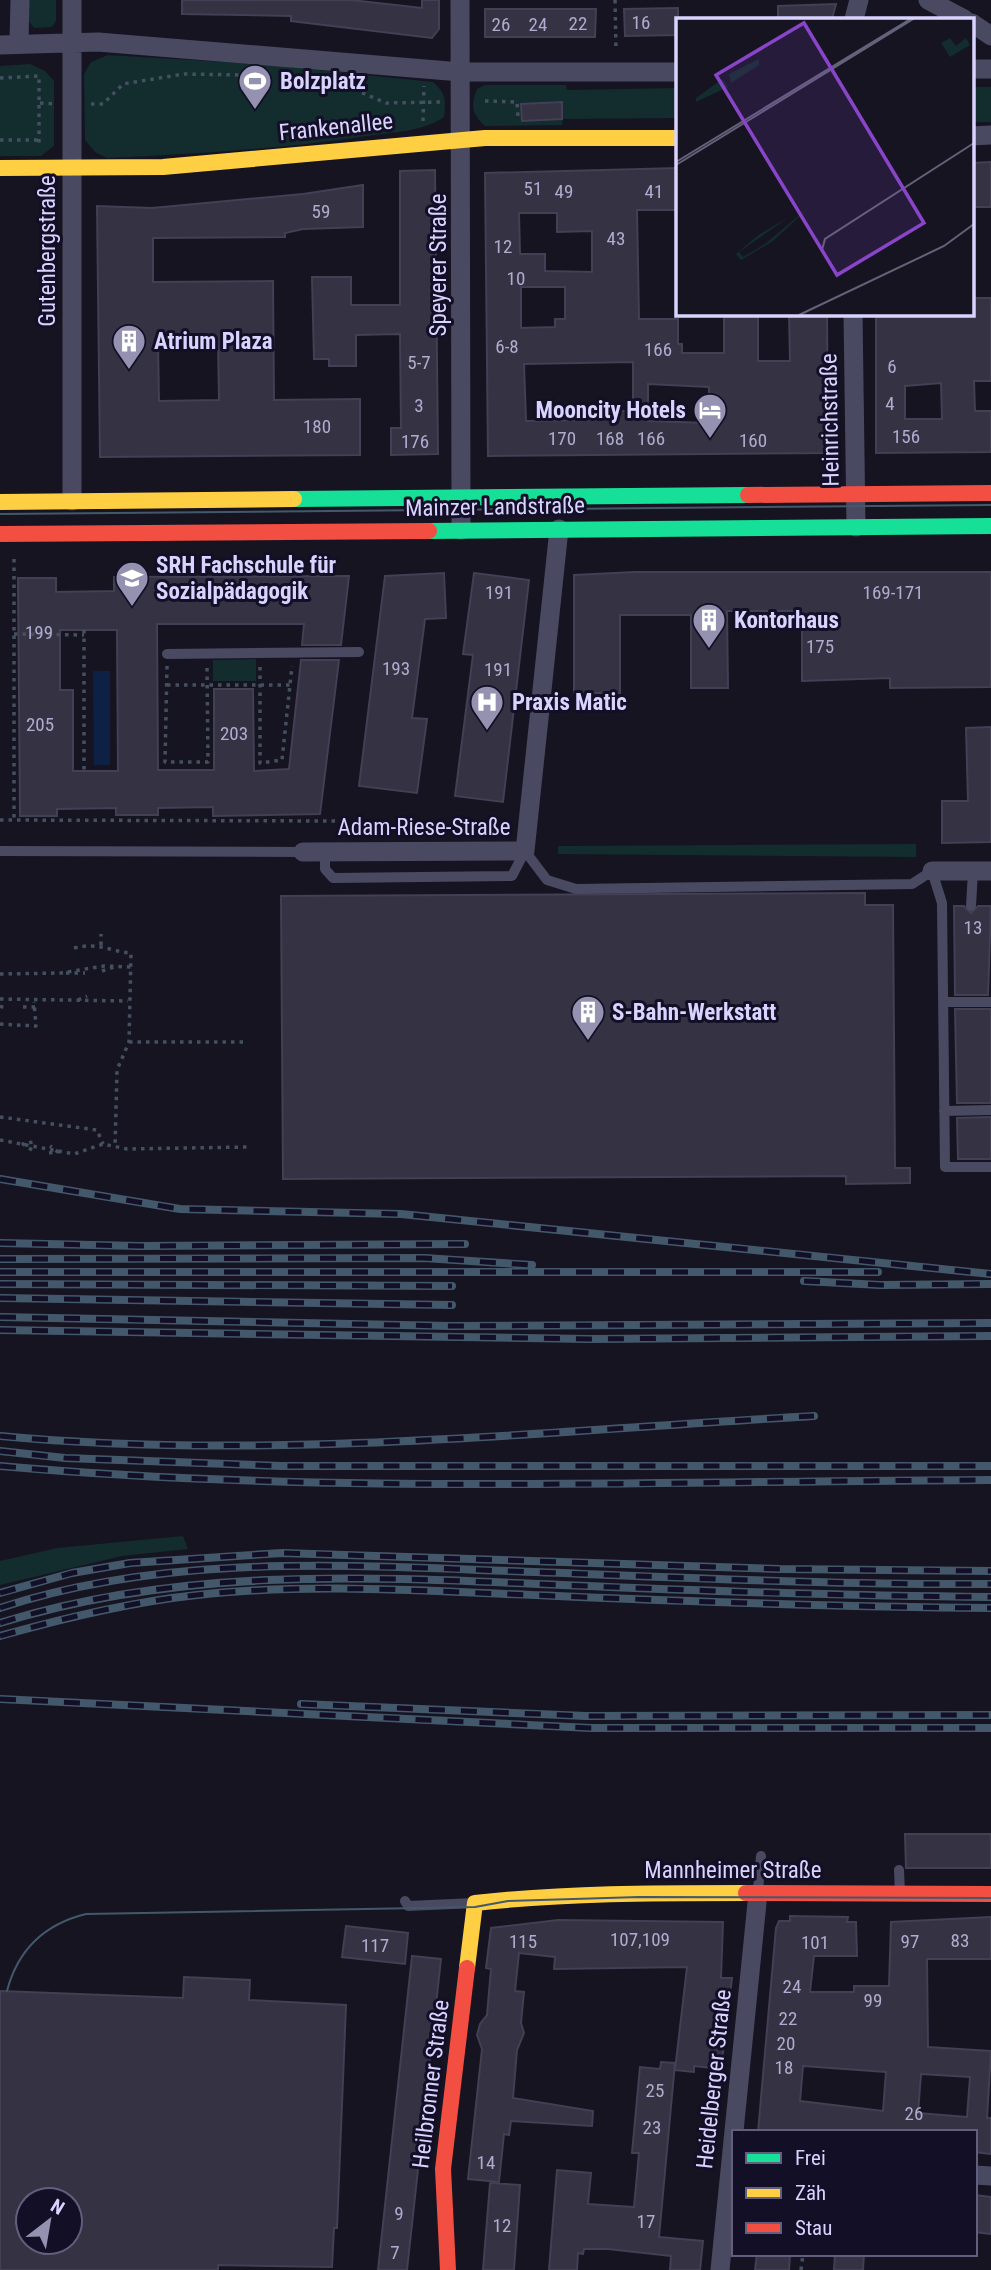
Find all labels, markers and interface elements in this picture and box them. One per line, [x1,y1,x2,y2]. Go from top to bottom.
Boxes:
house number: 16 [632,11,650,34]
house number: 22 [569,12,587,35]
house number: 26 [492,13,510,36]
house number: 24 [529,13,547,36]
inset map [676,18,974,315]
sports icon: Bolzplatz [236,62,274,111]
place label: Bolzplatz [280,68,366,95]
street label: Frankenallee [278,108,394,146]
street label: Gutenbergstraße [34,175,61,327]
house number: 51 [524,177,542,200]
house number: 49 [555,180,573,203]
house number: 41 [645,180,663,203]
street label: Speyerer Straße [425,193,452,337]
house number: 59 [312,200,330,223]
house number: 43 [607,227,625,250]
house number: 12 [494,235,512,258]
house number: 10 [507,267,525,290]
building icon: Atrium Plaza [110,322,148,371]
place label: Atrium Plaza [154,328,273,355]
house number: 6-8 [495,335,519,358]
house number: 166 [644,338,672,361]
house number: 5-7 [407,351,431,374]
street label: Heinrichstraße [815,353,845,487]
house number: 6 [887,355,897,378]
hotel icon: Mooncity Hotels [691,391,729,440]
house number: 4 [885,392,895,415]
house number: 3 [414,394,424,417]
place label: Mooncity Hotels [536,397,686,424]
house number: 180 [303,415,331,438]
house number: 156 [892,425,920,448]
house number: 170 [548,427,576,450]
house number: 168 [596,427,624,450]
house number: 166 [637,427,665,450]
house number: 160 [739,429,767,452]
house number: 176 [401,430,429,453]
street label: Mainzer Landstraße [405,492,585,522]
place label: SRH Fachschule für Sozialpädagogik [156,552,336,605]
school or university icon: SRH Fachschule für Sozialpädagogik [113,559,151,608]
house number: 191 [485,581,513,604]
house number: 169-171 [863,581,924,604]
building icon: Kontorhaus [690,601,728,650]
place label: Kontorhaus [734,607,839,634]
house number: 199 [25,621,53,644]
house number: 175 [806,635,834,658]
house number: 193 [382,657,410,680]
house number: 191 [484,658,512,681]
hospital icon: Praxis Matic [468,683,506,732]
place label: Praxis Matic [512,689,627,716]
house number: 205 [26,713,54,736]
house number: 203 [220,722,248,745]
street label: Adam-Riese-Straße [337,814,511,841]
house number: 13 [964,916,982,939]
building icon: S-Bahn-Werkstatt [569,993,607,1042]
place label: S-Bahn-Werkstatt [612,999,776,1026]
street label: Mannheimer Straße [644,1857,822,1884]
house number: 107,109 [610,1928,670,1951]
house number: 83 [951,1929,969,1952]
house number: 115 [509,1930,537,1953]
house number: 97 [901,1930,919,1953]
house number: 101 [801,1931,829,1954]
house number: 117 [361,1934,389,1957]
house number: 24 [783,1975,801,1998]
street label: Heidelberger Straße [691,1988,737,2170]
house number: 99 [864,1989,882,2012]
street label: Heilbronner Straße [407,1998,455,2170]
house number: 22 [779,2007,797,2030]
house number: 20 [777,2032,795,2055]
house number: 18 [775,2056,793,2079]
house number: 25 [646,2079,664,2102]
house number: 26 [905,2102,923,2125]
house number: 23 [643,2116,661,2139]
legend [732,2130,977,2256]
text: Frei [795,2146,826,2170]
house number: 14 [477,2151,495,2174]
text: Zäh [795,2181,826,2205]
north arrow [14,2186,84,2256]
text: N [47,2194,68,2220]
house number: 9 [394,2202,404,2225]
house number: 17 [637,2210,655,2233]
house number: 12 [493,2214,511,2237]
text: Stau [795,2216,832,2240]
house number: 7 [390,2241,400,2264]

